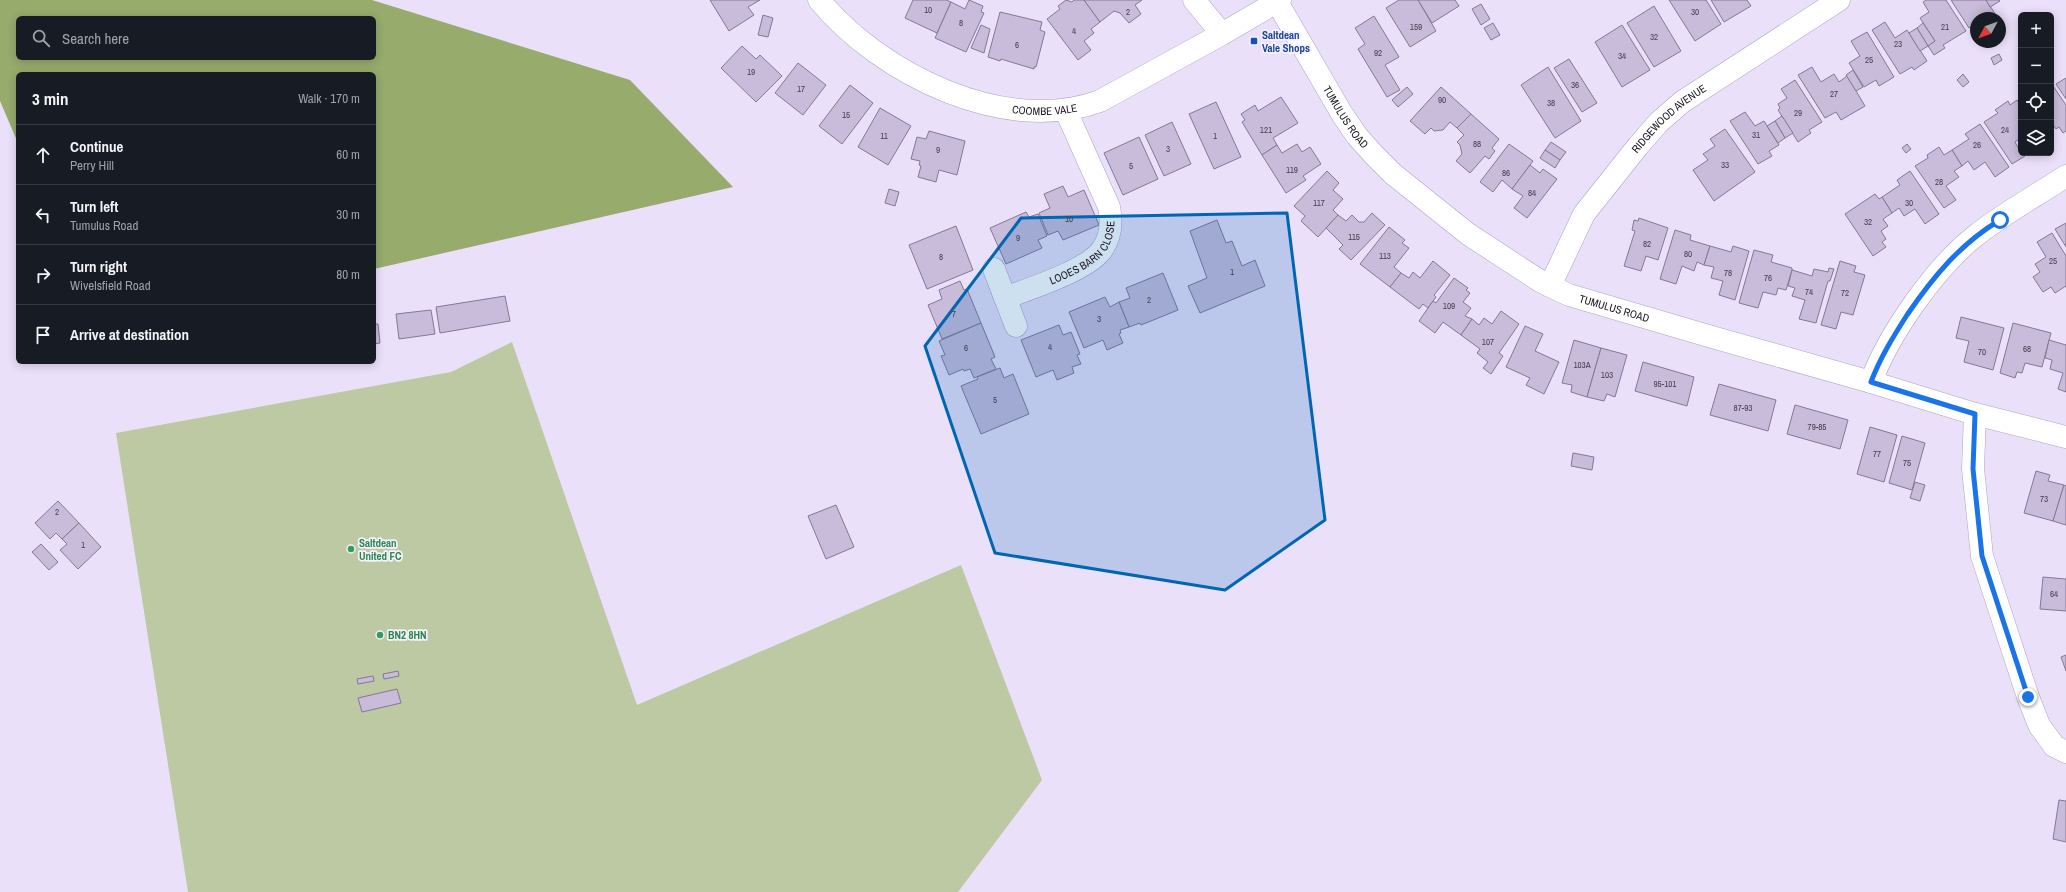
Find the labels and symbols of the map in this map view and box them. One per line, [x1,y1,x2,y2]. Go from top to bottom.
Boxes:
house number: 10 [924,4,932,16]
house number: 2 [1126,6,1130,18]
house number: 30 [1691,6,1699,18]
north arrow [1970,12,2006,48]
house number: 8 [959,17,963,29]
house number: 159 [1410,21,1422,33]
house number: 21 [1941,21,1949,33]
house number: 4 [1072,25,1076,37]
place label: Saltdean Vale Shops [1262,28,1310,55]
house number: 32 [1650,31,1658,43]
marker: Saltdean Vale Shops [1249,36,1259,46]
house number: 23 [1894,38,1902,50]
house number: 6 [1015,39,1019,51]
house number: 92 [1374,47,1382,59]
house number: 34 [1618,50,1626,62]
house number: 25 [1865,54,1873,66]
house number: 19 [747,66,755,78]
house number: 36 [1571,79,1579,91]
street label: RIDGEWOOD AVENUE [1628,81,1709,155]
house number: 17 [797,83,805,95]
street label: TUMULUS ROAD [1320,83,1372,151]
house number: 27 [1830,88,1838,100]
house number: 90 [1438,94,1446,106]
house number: 38 [1547,97,1555,109]
street label: COOMBE VALE [1011,101,1078,118]
house number: 29 [1794,107,1802,119]
house number: 15 [842,109,850,121]
house number: 121 [1260,124,1272,136]
house number: 24 [2001,124,2009,136]
house number: 31 [1752,129,1760,141]
house number: 11 [880,130,888,142]
house number: 1 [1213,130,1217,142]
house number: 88 [1473,138,1481,150]
house number: 26 [1973,139,1981,151]
house number: 3 [1166,143,1170,155]
house number: 9 [936,144,940,156]
house number: 33 [1721,159,1729,171]
house number: 5 [1129,160,1133,172]
house number: 119 [1286,164,1298,176]
house number: 86 [1502,167,1510,179]
house number: 28 [1935,176,1943,188]
house number: 84 [1528,187,1536,199]
house number: 117 [1313,197,1325,209]
house number: 30 [1905,197,1913,209]
route start [1991,211,2009,229]
house number: 10 [1065,213,1073,225]
house number: 32 [1864,216,1872,228]
street label: LOOES BARN CLOSE [1047,221,1118,288]
house number: 115 [1348,231,1360,243]
house number: 9 [1016,232,1020,244]
house number: 82 [1643,238,1651,250]
house number: 80 [1684,248,1692,260]
house number: 113 [1379,250,1391,262]
house number: 8 [939,251,943,263]
house number: 25 [2049,255,2057,267]
house number: 1 [1230,266,1234,278]
house number: 78 [1724,267,1732,279]
house number: 76 [1764,272,1772,284]
house number: 74 [1805,286,1813,298]
house number: 72 [1841,287,1849,299]
street label: TUMULUS ROAD [1578,291,1651,325]
house number: 2 [1147,294,1151,306]
house number: 109 [1443,300,1455,312]
house number: 7 [952,308,956,320]
house number: 3 [1097,313,1101,325]
house number: 107 [1482,336,1494,348]
house number: 4 [1048,341,1052,353]
house number: 6 [964,342,968,354]
house number: 68 [2023,343,2031,355]
house number: 70 [1978,346,1986,358]
house number: 103A [1573,359,1591,371]
house number: 103 [1601,369,1613,381]
house number: 95-101 [1654,378,1676,390]
house number: 5 [993,394,997,406]
house number: 87-93 [1734,402,1752,414]
house number: 79-85 [1808,421,1826,433]
house number: 77 [1873,448,1881,460]
house number: 75 [1903,457,1911,469]
house number: 73 [2040,493,2048,505]
house number: 2 [55,506,59,518]
place label: Saltdean United FC [359,536,402,563]
house number: 1 [81,539,85,551]
marker: Saltdean United FC [346,544,356,554]
house number: 64 [2050,588,2058,600]
place label: BN2 8HN [388,628,427,642]
marker: BN2 8HN [375,630,385,640]
route end [2019,688,2037,706]

